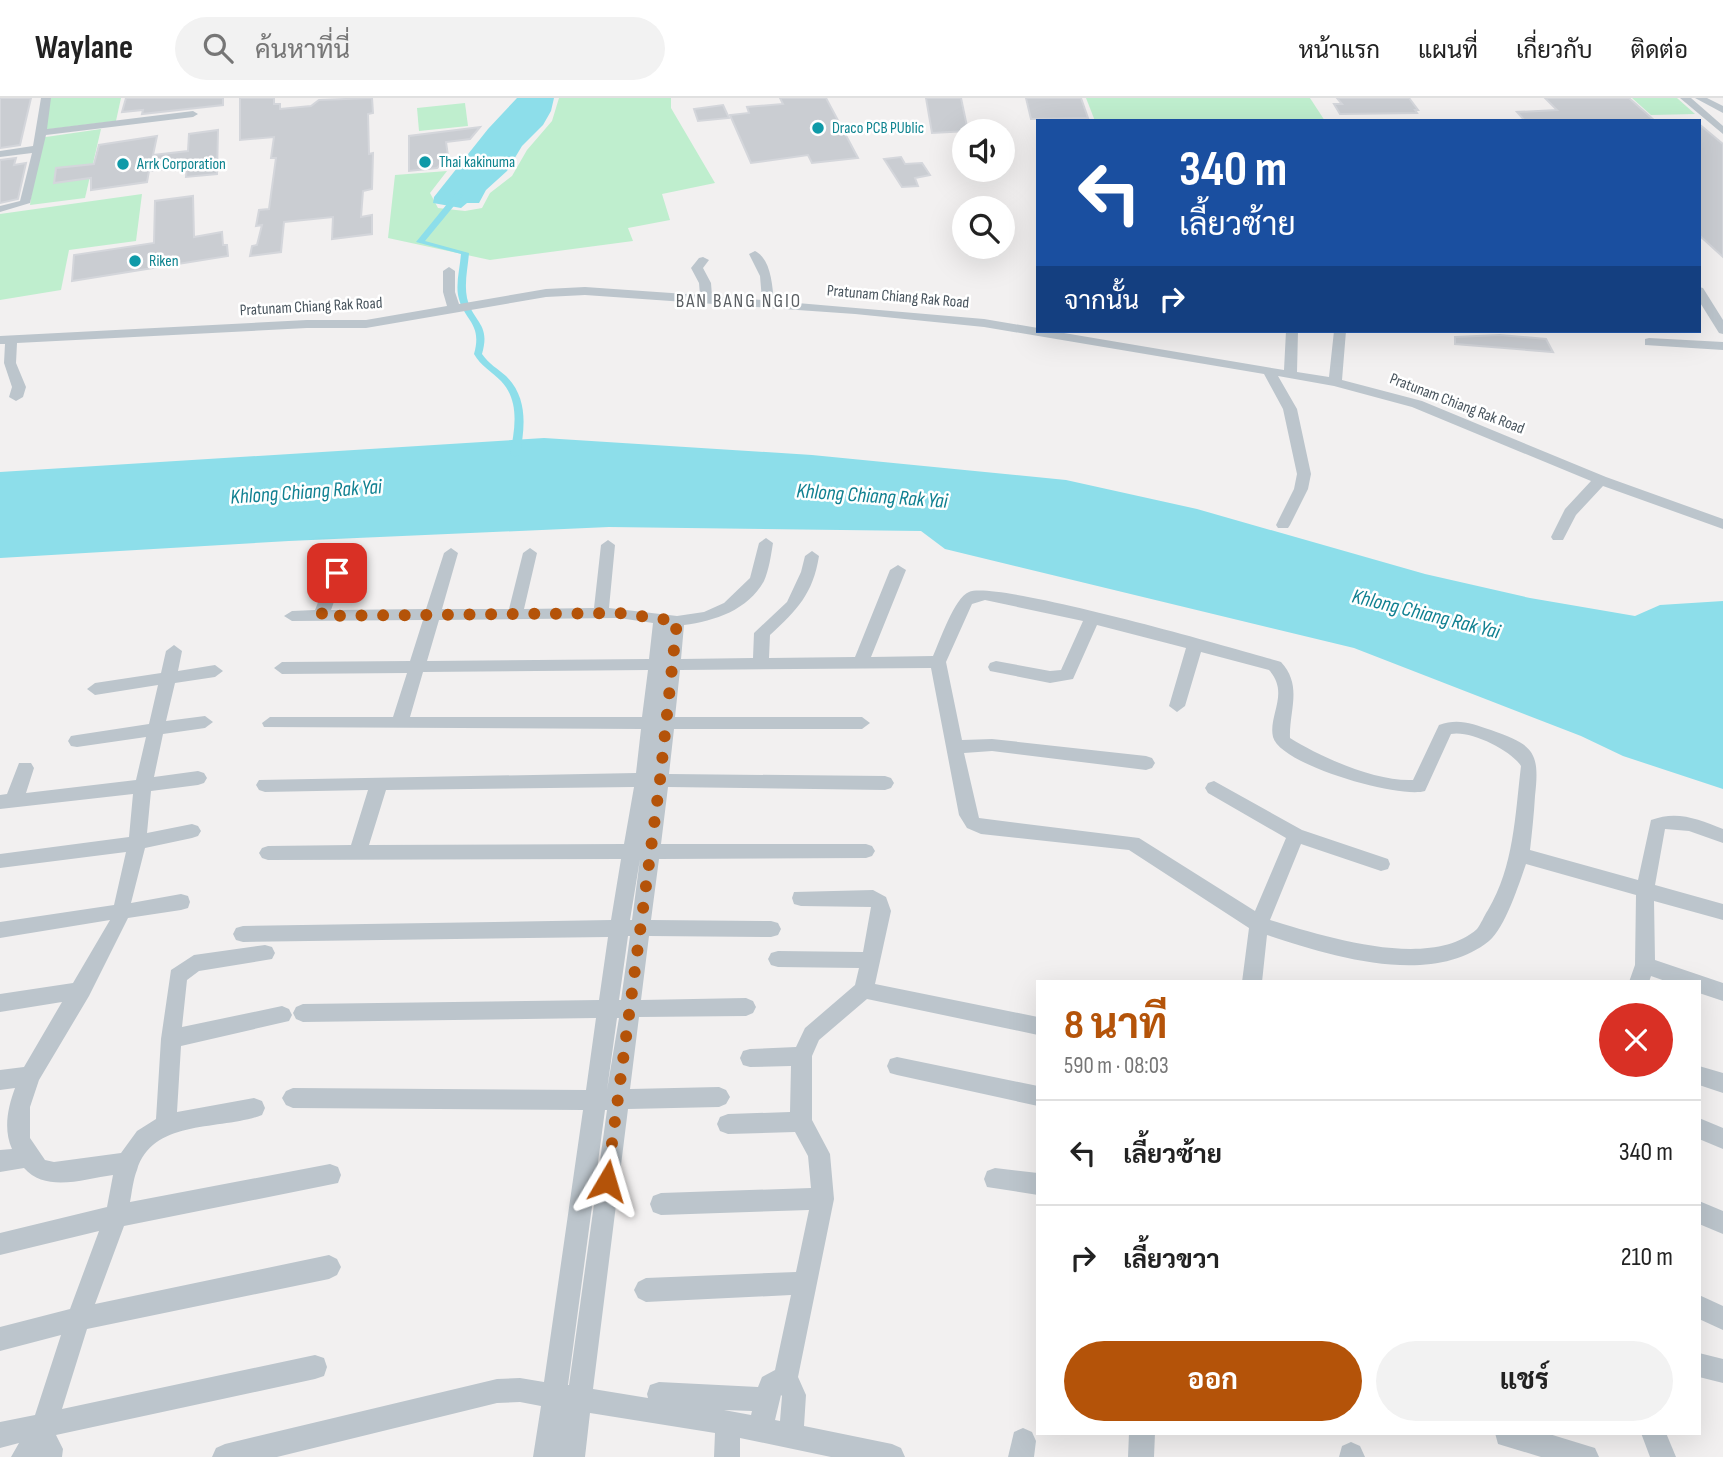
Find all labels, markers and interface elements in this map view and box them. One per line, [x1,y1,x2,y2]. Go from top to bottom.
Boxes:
search box [175,17,665,80]
text: Waylane [35,28,133,68]
icon: search [199,29,237,67]
text: ค้นหาที่นี่ [255,35,350,66]
text: หน้าแรก [1299,36,1380,65]
text: แผนที่ [1418,36,1478,65]
text: เกี่ยวกับ [1516,36,1593,65]
text: ติดต่อ [1631,36,1688,65]
place label: Draco PCB PUblic [832,119,924,138]
map controls [952,119,1015,259]
button: sound [952,119,1015,182]
marker: Draco PCB PUblic [810,120,826,136]
text: 340 m [1179,141,1287,200]
icon: left [1064,147,1155,238]
place label: Thai kakinuma [439,153,515,172]
marker: Thai kakinuma [417,154,433,170]
place label: Arrk Corporation [136,155,226,174]
marker: Arrk Corporation [115,156,131,172]
button: search [952,196,1015,259]
text: เลี้ยวซ้าย [1179,206,1296,245]
place label: Riken [149,252,179,271]
marker: Riken [127,253,143,269]
icon: right [1153,280,1191,318]
street label: Pratunam Chiang Rak Road [826,281,970,313]
text: จากนั้น [1064,286,1139,317]
district label: BAN BANG NGIO [676,290,802,313]
street label: Pratunam Chiang Rak Road [239,294,383,320]
street label: Pratunam Chiang Rak Road [1387,370,1527,438]
water label: Khlong Chiang Rak Yai [230,474,384,510]
water label: Khlong Chiang Rak Yai [796,478,950,514]
pin [307,543,367,603]
icon: arrive [318,554,356,592]
water label: Khlong Chiang Rak Yai [1349,584,1504,645]
text: 8 นาที [1064,1000,1168,1051]
button: close [1599,1003,1673,1077]
text: 590 m · 08:03 [1064,1052,1169,1080]
icon: left [1064,1134,1102,1172]
text: 340 m [1619,1137,1673,1168]
text: เลี้ยวซ้าย [1123,1140,1222,1171]
position arrow [570,1144,644,1218]
icon: right [1064,1239,1102,1277]
text: 210 m [1621,1242,1673,1273]
text: เลี้ยวขวา [1123,1245,1220,1276]
button: ออก [1064,1341,1362,1421]
button: แชร์ [1376,1341,1673,1421]

